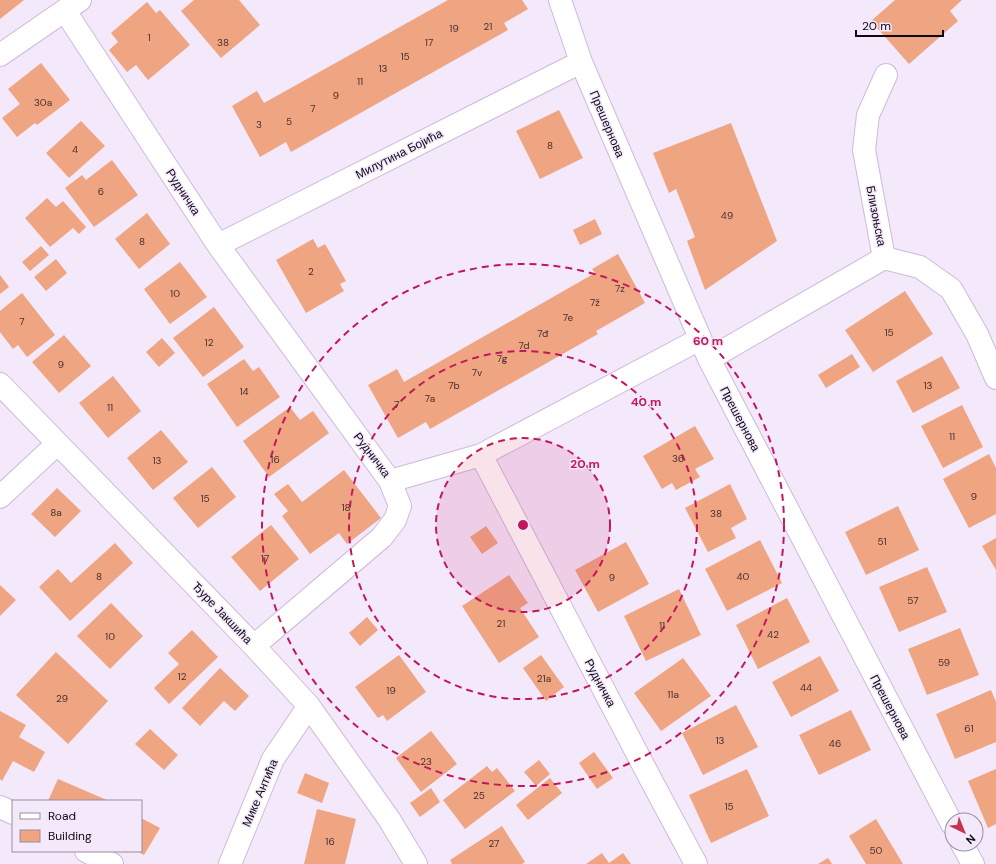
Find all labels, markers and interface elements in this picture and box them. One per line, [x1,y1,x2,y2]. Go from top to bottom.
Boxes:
scale bar [856,12,943,38]
text: 20 m [862,18,891,34]
house number: 21 [484,20,492,33]
house number: 19 [449,22,459,35]
house number: 1 [147,31,151,44]
house number: 38 [217,36,229,49]
house number: 17 [425,36,433,49]
house number: 15 [400,50,410,63]
house number: 13 [378,62,388,75]
house number: 11 [357,75,363,88]
street label: Прешернова [586,88,628,160]
house number: 9 [333,89,339,102]
house number: 30a [34,96,52,109]
house number: 7 [310,102,316,115]
house number: 5 [286,115,292,128]
house number: 3 [256,118,262,131]
street label: Милутина Бојића [353,125,446,183]
house number: 8 [547,139,553,152]
house number: 4 [72,143,78,156]
street label: Рудничка [162,166,204,219]
street label: Близоњска [862,184,890,248]
house number: 6 [98,185,104,198]
house number: 49 [721,209,733,222]
house number: 8 [139,235,145,248]
house number: 2 [308,265,314,278]
house number: 7z [615,282,625,295]
house number: 10 [170,287,180,300]
house number: 7ž [590,296,600,309]
house number: 7e [563,311,574,324]
house number: 7 [19,315,25,328]
house number: 15 [884,326,894,339]
house number: 7đ [537,327,549,340]
text: 60 m [693,333,723,349]
house number: 12 [205,336,214,349]
house number: 7d [518,339,530,352]
house number: 7g [497,352,508,365]
house number: 9 [58,358,64,371]
house number: 7v [472,366,483,379]
house number: 7b [448,379,460,392]
house number: 13 [923,379,933,392]
street label: Прешернова [716,384,764,454]
house number: 14 [239,385,249,398]
house number: 7a [425,392,435,405]
text: 40 m [631,394,661,410]
house number: 7 [394,398,400,411]
house number: 11 [107,401,113,414]
street label: Рудничка [350,429,394,481]
house number: 11 [949,430,955,443]
house number: 36 [672,452,684,465]
house number: 16 [270,453,280,466]
house number: 13 [152,454,162,467]
text: 20 m [570,456,600,472]
house number: 9 [971,490,977,503]
house number: 15 [200,492,210,505]
house number: 18 [341,501,351,514]
house number: 8a [50,506,62,519]
house number: 38 [710,507,722,520]
centre of rings [516,518,530,532]
house number: 51 [877,535,887,548]
house number: 17 [261,552,269,565]
house number: 8 [96,570,102,583]
house number: 40 [737,570,750,583]
house number: 9 [609,571,615,584]
street label: Ђуре Јакшића [188,579,256,648]
house number: 57 [907,594,919,607]
house number: 21 [497,617,505,630]
house number: 11 [659,619,665,632]
house number: 42 [767,628,779,641]
house number: 10 [105,630,115,643]
street label: Рудничка [581,656,620,710]
house number: 59 [938,656,950,669]
house number: 12 [178,670,187,683]
house number: 21a [537,672,551,685]
street label: Прешернова [866,672,914,742]
house number: 44 [800,681,812,694]
house number: 19 [386,684,396,697]
house number: 11a [667,688,679,701]
house number: 29 [56,692,68,705]
house number: 61 [964,722,974,735]
house number: 13 [715,734,725,747]
house number: 46 [829,737,841,750]
house number: 23 [420,755,432,768]
street label: Мике Антића [239,756,282,829]
house number: 25 [473,789,485,802]
legend [12,800,142,852]
house number: 15 [724,800,734,813]
text: Road [48,808,76,824]
north arrow [944,812,984,852]
text: Building [48,828,92,844]
text: N [963,831,979,847]
house number: 16 [325,835,335,848]
house number: 27 [489,837,499,850]
house number: 50 [870,844,883,857]

